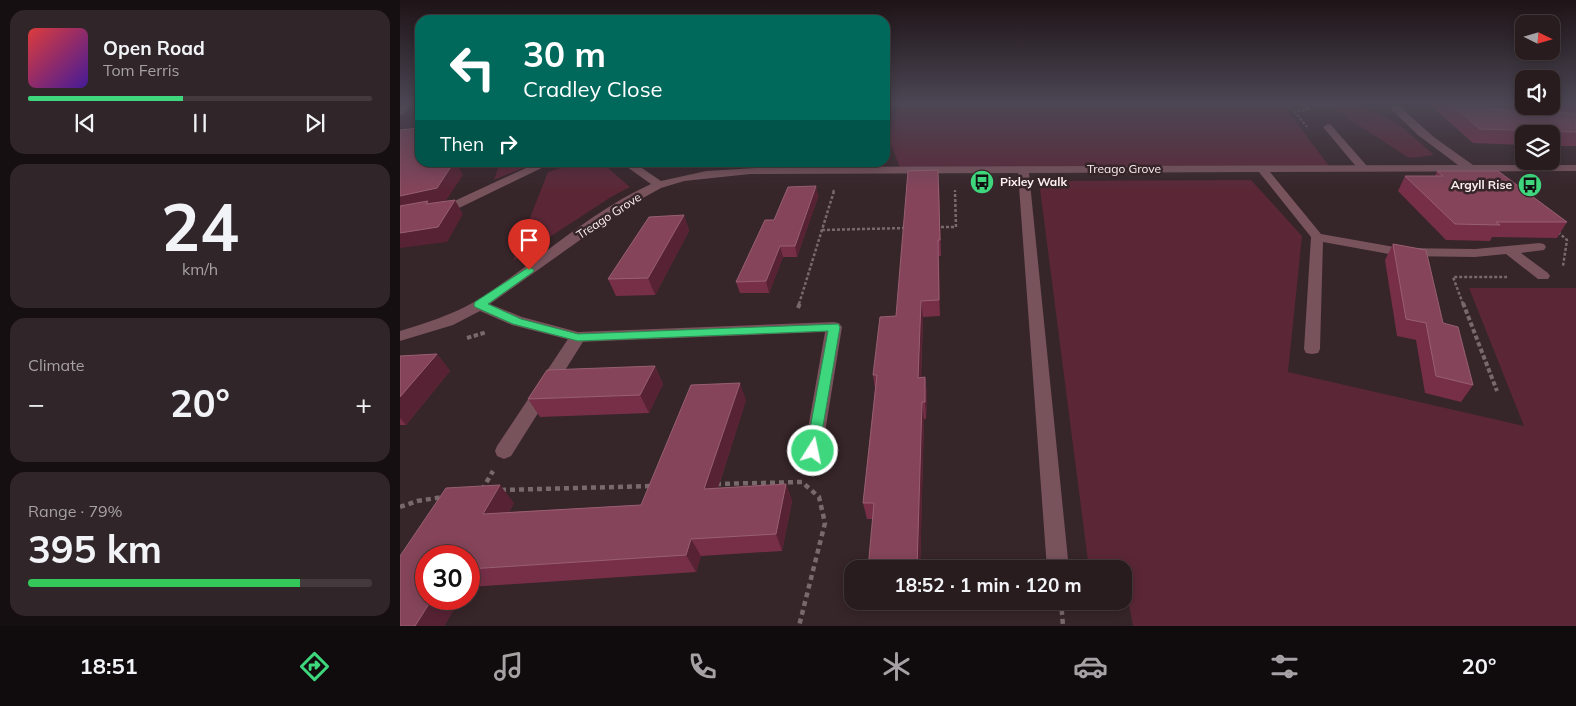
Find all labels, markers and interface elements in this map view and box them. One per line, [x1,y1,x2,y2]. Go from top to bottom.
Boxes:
north arrow [1515,15,1560,60]
map controls [1515,15,1560,170]
text: 30 m [523,32,606,76]
icon: left [440,35,505,100]
text: Open Road [103,36,205,60]
text: Tom Ferris [103,60,180,80]
button: sound [1515,70,1560,115]
text: Cradley Close [523,75,663,103]
icon: previous [71,109,99,137]
icon: pause [186,109,214,137]
icon: next [301,109,329,137]
button: layers [1515,125,1560,170]
icon: right [494,130,522,158]
text: Then [440,132,484,156]
street label: Treago Grove [1087,161,1161,176]
bus stop icon: Pixley Walk [969,169,995,195]
bus stop icon: Argyll Rise [1517,172,1543,198]
place label: Pixley Walk [1000,174,1067,189]
place label: Argyll Rise [1451,177,1512,192]
text: 24 [161,186,239,267]
street label: Treago Grove [574,189,644,242]
pin [508,219,550,270]
icon: arrive [515,226,543,254]
text: km/h [182,259,218,279]
text: Climate [28,355,84,375]
text: 20° [170,379,230,427]
text: − [28,386,45,421]
text: + [355,386,372,421]
position arrow [786,424,838,476]
text: Range · 79% [28,501,123,521]
text: 395 km [28,525,162,573]
speed limit sign: 30 [415,545,480,610]
text: 18:52 · 1 min · 120 m [894,573,1082,597]
icon: directions [297,649,332,684]
icon: music [491,649,526,684]
icon: phone [685,649,720,684]
icon: climate [879,649,914,684]
icon: car [1073,649,1108,684]
icon: filters [1267,649,1302,684]
text: 18:51 [80,652,138,680]
text: 20° [1462,652,1496,680]

